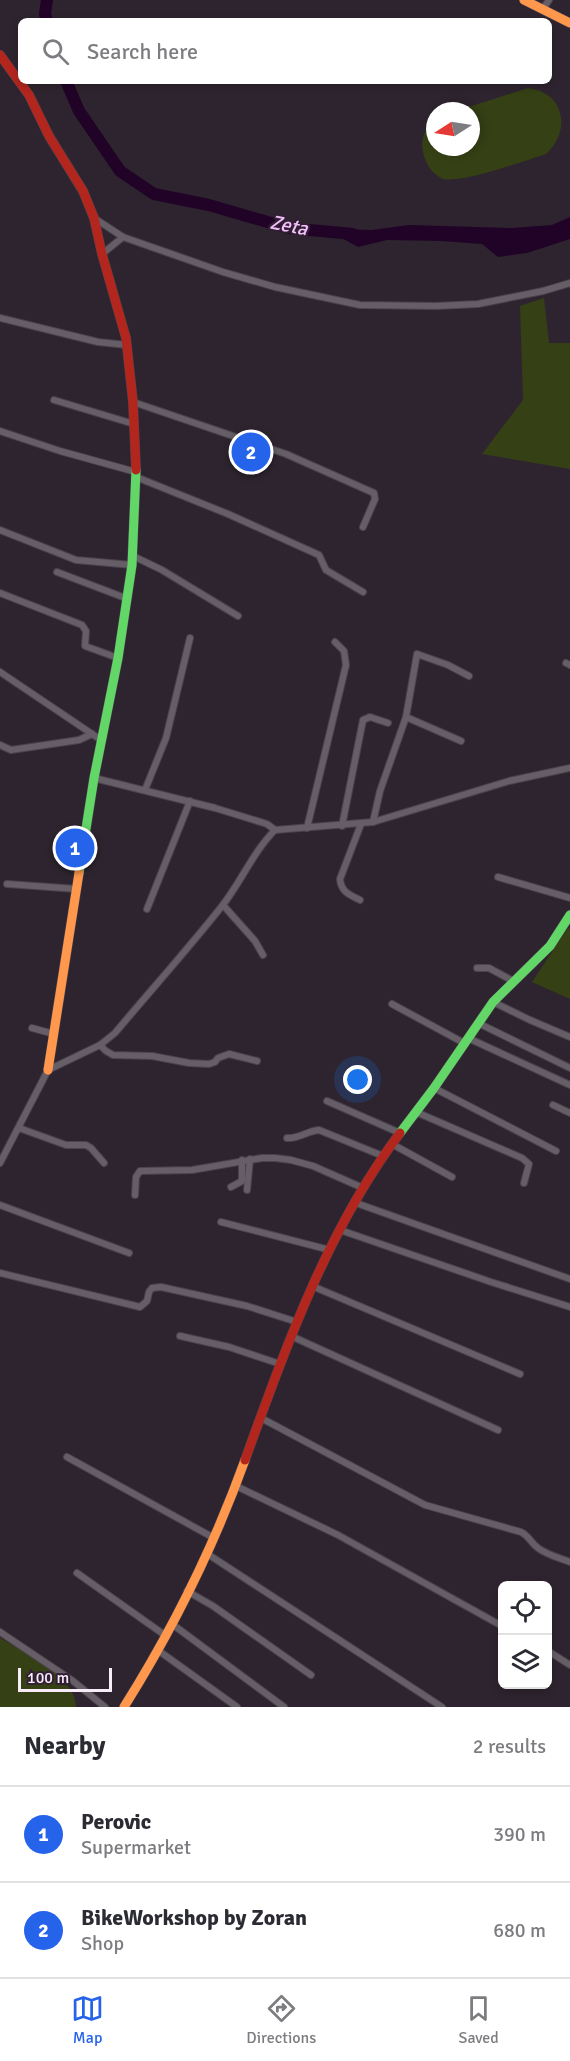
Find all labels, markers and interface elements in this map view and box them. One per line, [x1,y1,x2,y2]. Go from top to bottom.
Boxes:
search box [18,18,552,84]
icon: search [39,35,72,68]
text: Search here [87,38,198,65]
north arrow [426,102,480,156]
water label: Zeta [268,210,311,242]
pin: 2 [232,430,270,474]
pin: 1 [56,826,94,870]
your location [343,1065,372,1094]
map controls [498,1581,552,1689]
button: locate [498,1581,552,1635]
button: layers [498,1635,552,1689]
scale bar [18,1665,112,1692]
text: 100 m [27,1668,69,1688]
text: Nearby [24,1730,105,1762]
text: 2 results [473,1734,546,1759]
text: Perovic [81,1808,151,1835]
text: 1 [38,1822,49,1847]
text: 390 m [493,1822,546,1847]
text: Supermarket [81,1835,191,1860]
text: BikeWorkshop by Zoran [81,1904,307,1931]
text: 2 [38,1918,49,1943]
text: 680 m [493,1918,546,1943]
text: Shop [81,1931,124,1956]
tab: Map [71,1992,104,2048]
tab: Directions [246,1992,316,2048]
tab: Saved [459,1992,499,2048]

